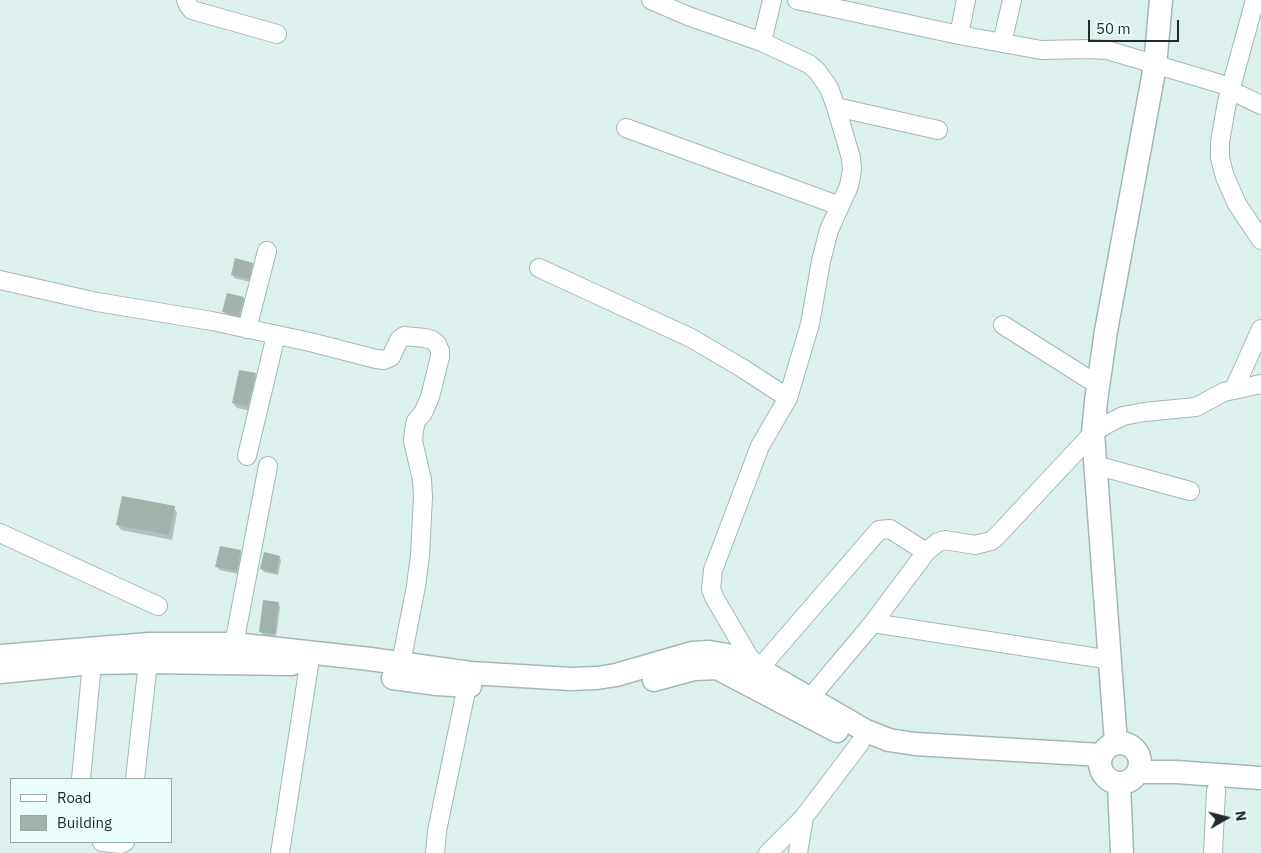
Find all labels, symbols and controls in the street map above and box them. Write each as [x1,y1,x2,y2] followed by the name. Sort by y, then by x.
[1091,10,1182,42] scale bar
[1096,19,1131,38] text: 50 m
[10,778,172,843] legend
[57,788,92,807] text: Road
[1201,793,1251,843] north arrow
[1231,810,1250,822] text: N
[57,813,112,832] text: Building

